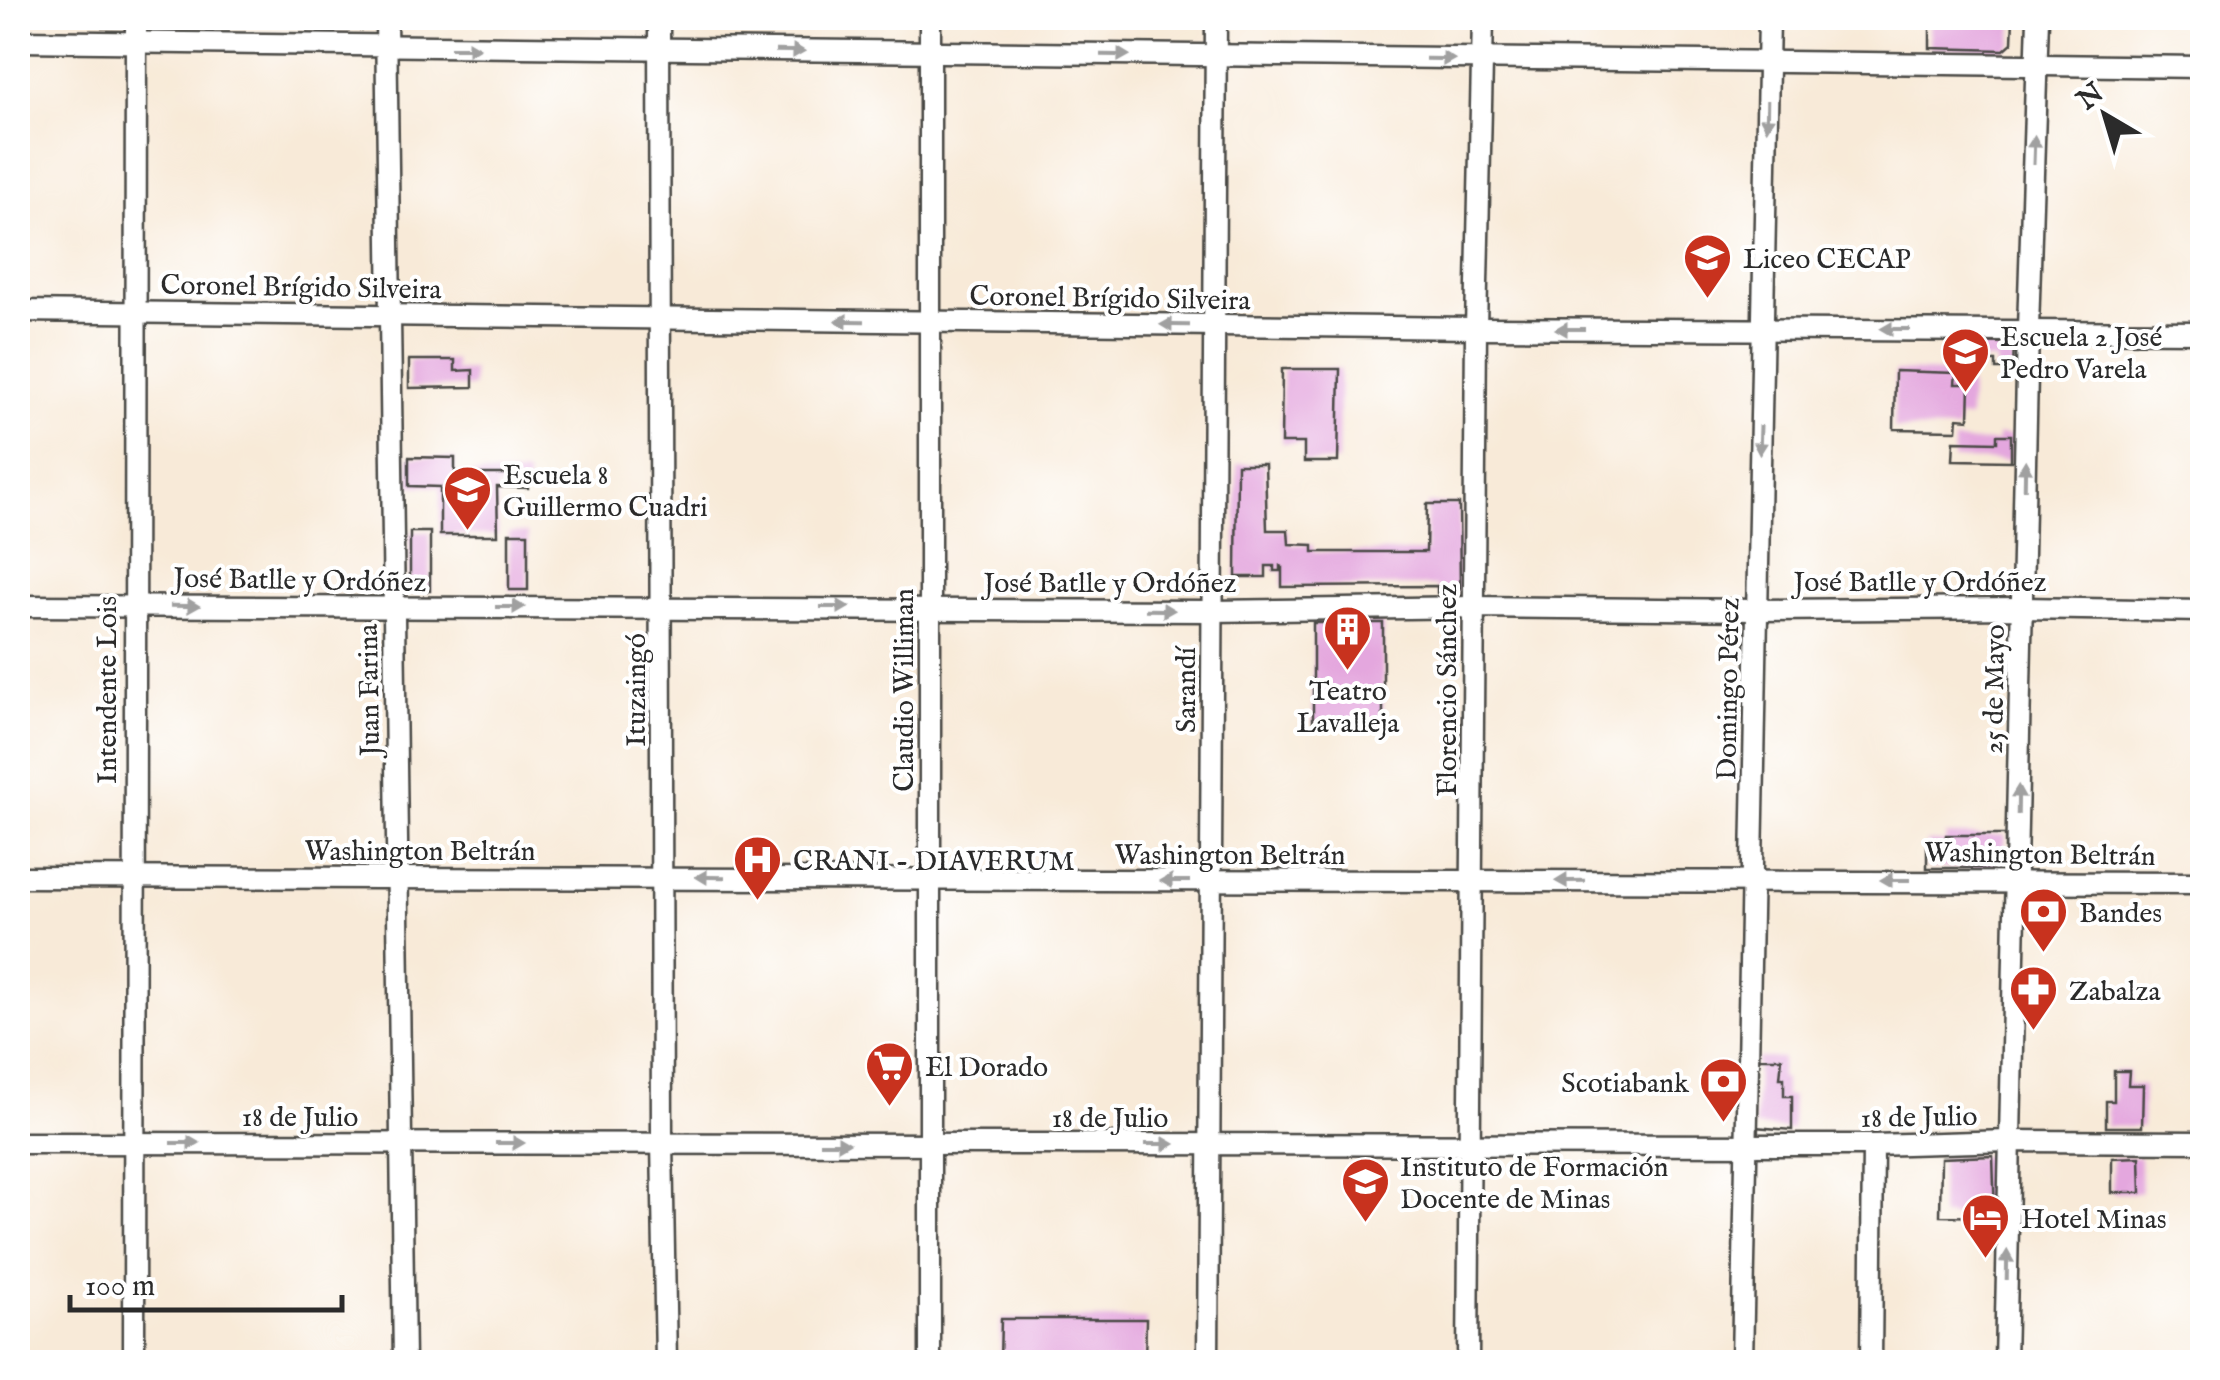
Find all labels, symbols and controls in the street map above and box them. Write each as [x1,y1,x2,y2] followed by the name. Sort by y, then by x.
[449,40,481,56] one-way arrow
[774,43,806,59] one-way arrow
[1099,47,1131,63] one-way arrow
[1424,51,1456,67] one-way arrow
[2055,65,2155,165] north arrow
[2070,76,2111,119] text: N
[1759,99,1775,131] one-way arrow
[2027,134,2043,166] one-way arrow
[1682,232,1734,300] school or university icon: Liceo CECAP
[1743,243,1911,278] place label: Liceo CECAP
[160,269,443,308] street label: Coronel Brígido Silveira
[969,280,1252,319] street label: Coronel Brígido Silveira
[834,313,866,329] one-way arrow
[1159,317,1191,333] one-way arrow
[1554,321,1586,337] one-way arrow
[1879,321,1911,337] one-way arrow
[2000,321,2162,388] place label: Escuela 2 José Pedro Varela
[1939,326,1991,394] school or university icon: Escuela 2 José Pedro Varela
[1751,424,1767,456] one-way arrow
[503,459,708,526] place label: Escuela 8 Guillermo Cuadri
[2017,459,2033,491] one-way arrow
[442,464,494,532] school or university icon: Escuela 8 Guillermo Cuadri
[170,562,427,601] street label: José Batlle y Ordóñez
[1790,566,2047,601] street label: José Batlle y Ordóñez
[980,567,1237,602] street label: José Batlle y Ordóñez
[1431,584,1466,796] street label: Florencio Sánchez
[888,588,923,792] street label: Claudio Williman
[91,596,126,784] street label: Intendente Lois
[1710,597,1749,781] street label: Domingo Pérez
[169,598,201,614] one-way arrow
[494,599,526,615] one-way arrow
[819,599,851,615] one-way arrow
[1144,602,1176,618] one-way arrow
[1322,604,1374,672] building icon: Teatro Lavalleja
[352,622,389,760] street label: Juan Farina
[1977,624,2014,754] street label: 25 de Mayo
[620,633,655,747] street label: Ituzaingó
[1170,645,1205,733] street label: Sarandí
[1297,675,1400,742] place label: Teatro Lavalleja
[2010,784,2026,816] one-way arrow
[732,834,784,902] hospital icon: CRANI - DIAVERUM
[305,835,536,870] street label: Washington Beltrán
[1924,836,2156,875] street label: Washington Beltrán
[1115,839,1346,874] street label: Washington Beltrán
[793,845,1074,880] place label: CRANI - DIAVERUM
[694,869,726,885] one-way arrow
[1879,872,1911,888] one-way arrow
[1159,873,1191,889] one-way arrow
[1554,873,1586,889] one-way arrow
[2018,886,2070,954] bank icon: Bandes
[2079,897,2162,932] place label: Bandes
[2008,964,2060,1032] pharmacy icon: Zabalza
[2069,975,2161,1010] place label: Zabalza
[864,1040,916,1108] supermarket icon: El Dorado
[925,1051,1048,1086] place label: El Dorado
[1698,1056,1750,1124] bank icon: Scotiabank
[1561,1067,1690,1102] place label: Scotiabank
[1860,1100,1978,1137] street label: 18 de Julio
[242,1101,358,1136] street label: 18 de Julio
[1052,1102,1168,1137] street label: 18 de Julio
[169,1135,201,1151] one-way arrow
[494,1135,526,1151] one-way arrow
[819,1135,851,1151] one-way arrow
[1144,1136,1176,1152] one-way arrow
[1400,1151,1668,1218] place label: Instituto de Formación Docente de Minas
[1339,1156,1391,1224] school or university icon: Instituto de Formación Docente de Minas
[1960,1192,2012,1260] hotel icon: Hotel Minas
[2021,1203,2167,1238] place label: Hotel Minas
[1999,1249,2015,1281] one-way arrow
[70,1250,342,1312] scale bar
[85,1268,155,1306] text: 100 m

